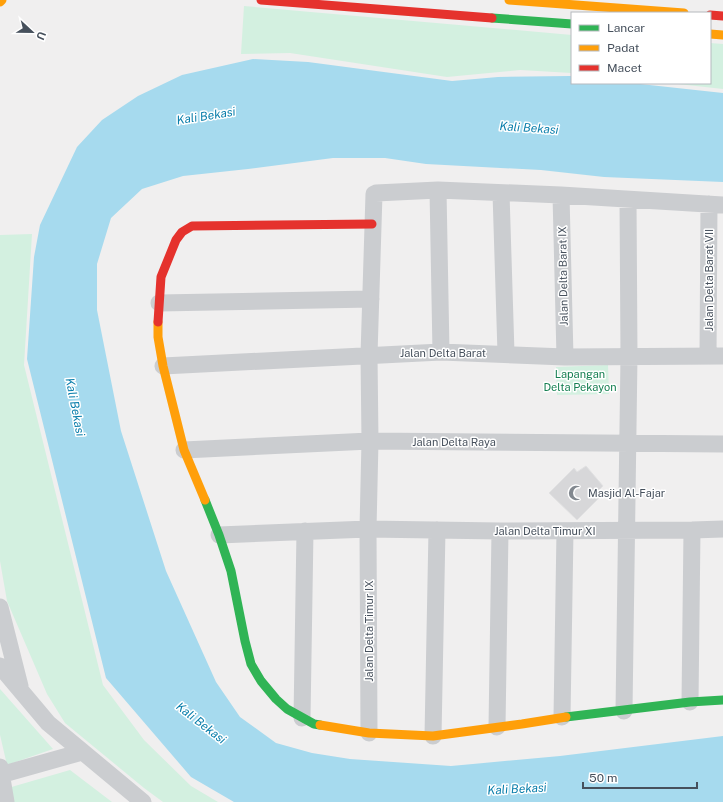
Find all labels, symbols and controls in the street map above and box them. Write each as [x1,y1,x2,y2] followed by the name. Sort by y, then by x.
[12,12,52,52] north arrow
[571,12,711,84] legend
[607,21,645,35] text: Lancar
[34,30,48,42] text: U
[607,41,640,55] text: Padat
[607,61,642,75] text: Macet
[176,104,236,128] water label: Kali Bekasi
[499,119,559,137] water label: Kali Bekasi
[556,226,570,326] street label: Jalan Delta Barat IX
[703,229,715,331] street label: Jalan Delta Barat VII
[400,347,486,359] street label: Jalan Delta Barat
[543,368,617,393] park label: Lapangan Delta Pekayon
[62,377,88,437] water label: Kali Bekasi
[412,436,496,448] street label: Jalan Delta Raya
[567,484,585,502] mosque icon: Masjid Al-Fajar
[588,487,665,499] place label: Masjid Al-Fajar
[494,525,596,537] street label: Jalan Delta Timur XI
[363,580,375,682] street label: Jalan Delta Timur IX
[173,699,229,747] water label: Kali Bekasi
[583,764,697,790] scale bar
[589,771,617,785] text: 50 m
[487,780,547,798] water label: Kali Bekasi

